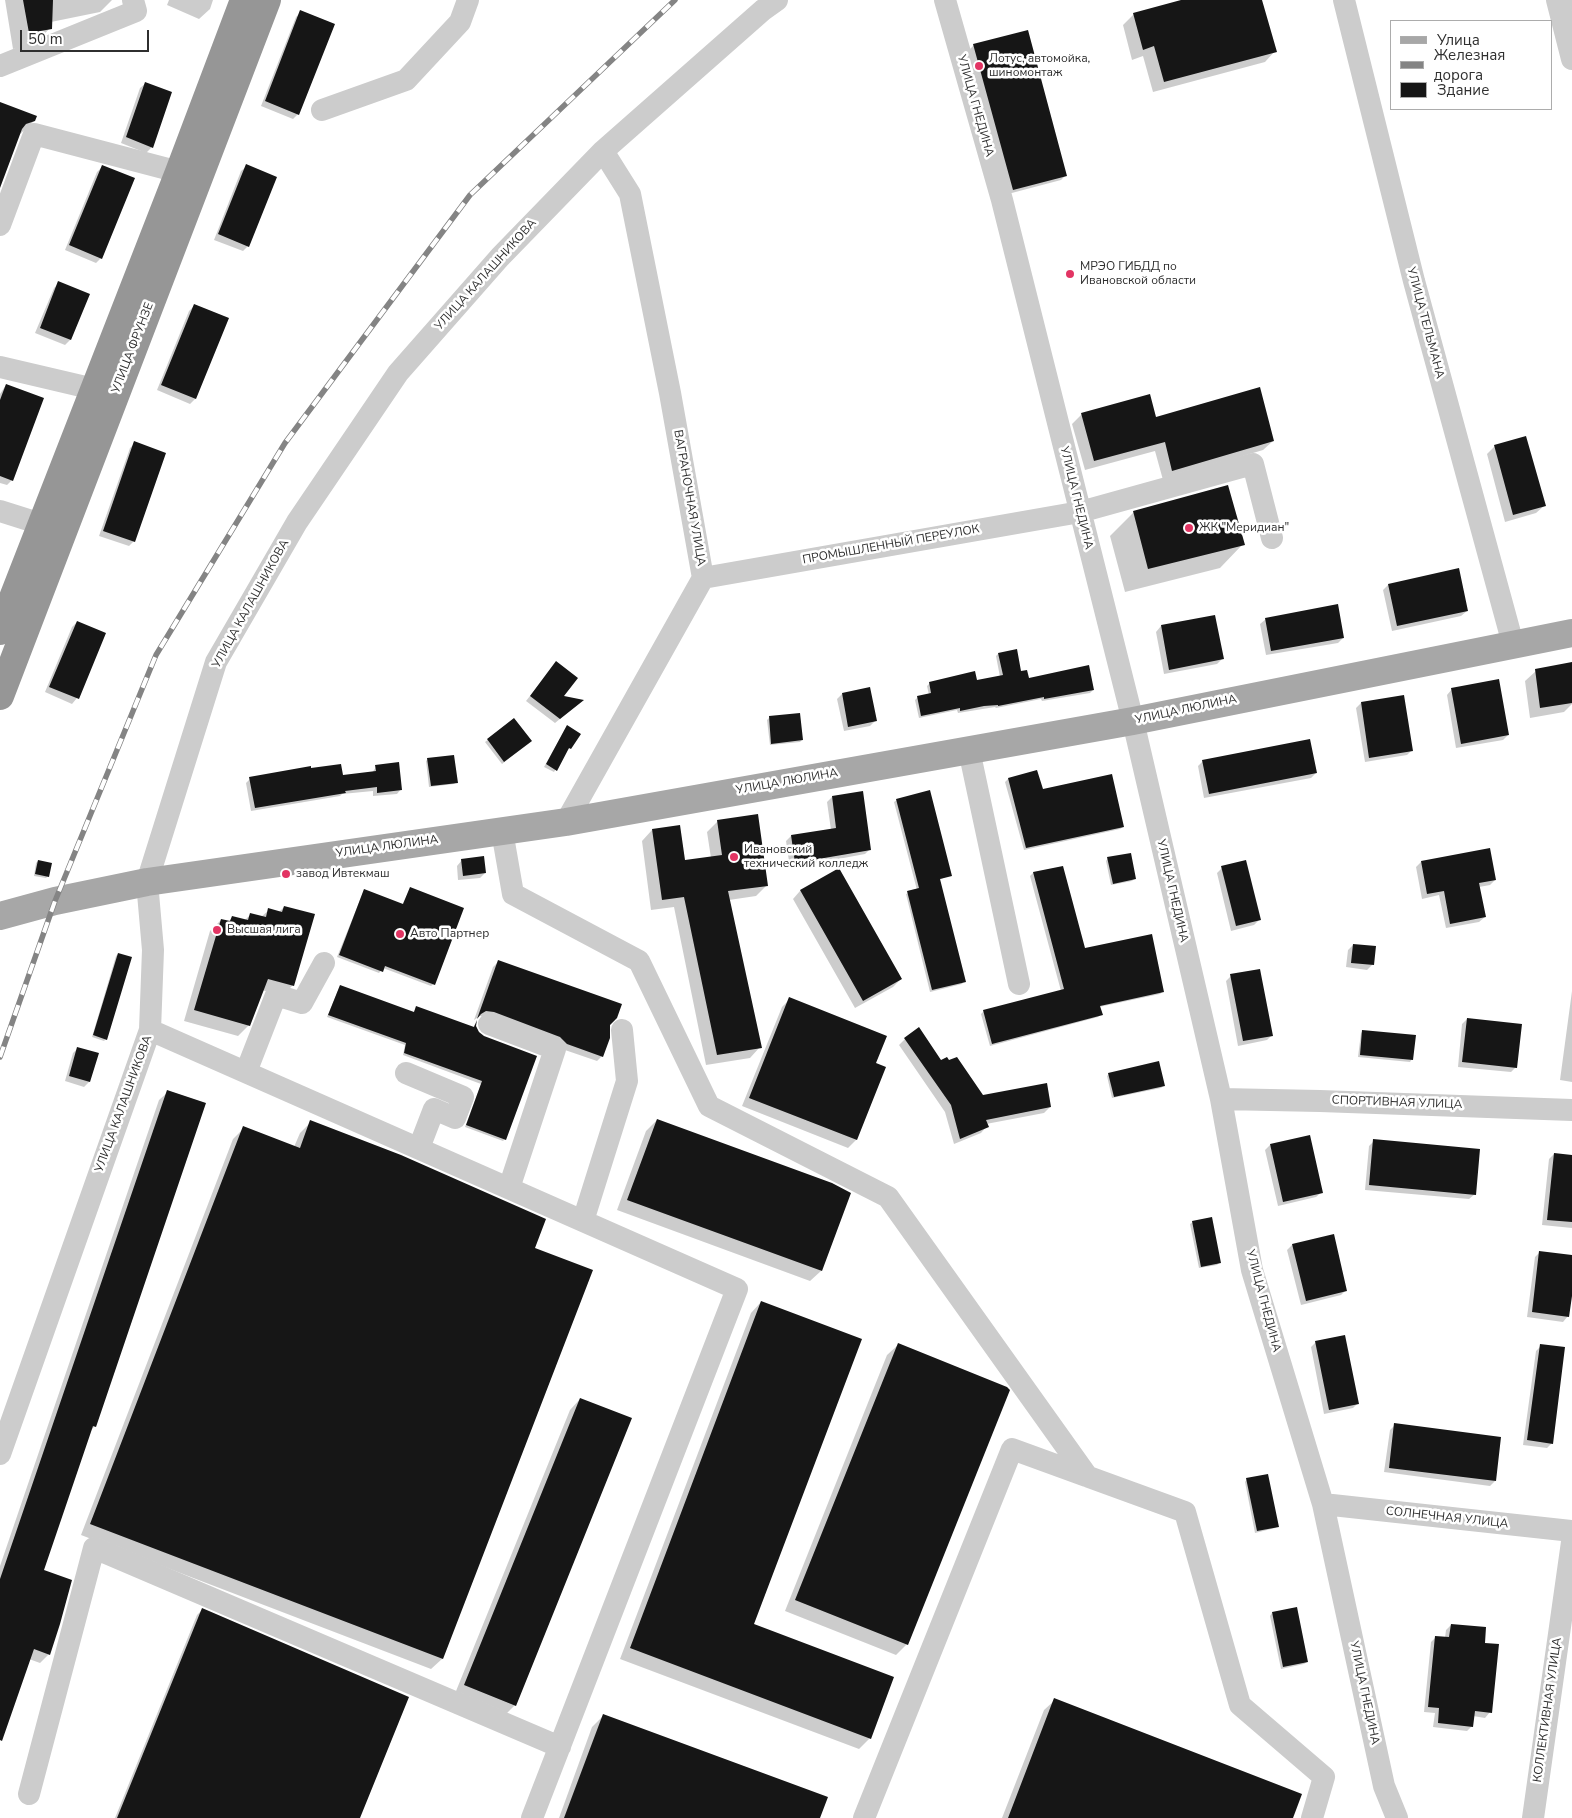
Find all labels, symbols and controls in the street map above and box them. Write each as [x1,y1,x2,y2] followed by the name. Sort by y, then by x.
[22,20,151,52] scale bar
[1390,20,1552,110] legend
[28,29,63,49] text: 50 m
[1437,30,1480,50] text: Улица
[1434,45,1505,85] text: Железная дорога
[989,52,1090,80] place label: Лотус, автомойка, шиномонтаж
[954,53,996,159] street label: УЛИЦА ГНЕДИНА
[973,60,985,72] marker: Лотус, автомойка, шиномонтаж
[1437,80,1489,100] text: Здание
[432,216,540,334] street label: УЛИЦА КАЛАШНИКОВА
[1080,260,1196,288] place label: МРЭО ГИБДД по Ивановской области
[1403,266,1447,380] street label: УЛИЦА ТЕЛЬМАНА
[1064,268,1076,280] marker: МРЭО ГИБДД по Ивановской области
[109,301,157,395] street label: УЛИЦА ФРУНЗЕ
[670,429,708,567] street label: ВАГРАНОЧНАЯ УЛИЦА
[1056,445,1096,551] street label: УЛИЦА ГНЕДИНА
[1199,521,1289,535] place label: ЖК "Меридиан"
[801,522,981,568] street label: ПРОМЫШЛЕННЫЙ ПЕРЕУЛОК
[1183,522,1195,534] marker: ЖК "Меридиан"
[210,537,292,671] street label: УЛИЦА КАЛАШНИКОВА
[1134,692,1238,728] street label: УЛИЦА ЛЮЛИНА
[735,766,839,798] street label: УЛИЦА ЛЮЛИНА
[335,833,439,861] street label: УЛИЦА ЛЮЛИНА
[1153,838,1191,944] street label: УЛИЦА ГНЕДИНА
[744,843,868,871] place label: Ивановский технический колледж
[728,851,740,863] marker: Ивановский технический колледж
[296,867,390,881] place label: завод Ивтекмаш
[280,868,292,880] marker: завод Ивтекмаш
[227,923,301,937] place label: Высшая лига
[211,924,223,936] marker: Высшая лига
[410,927,489,941] place label: Авто Партнер
[394,928,406,940] marker: Авто Партнер
[92,1033,156,1175] street label: УЛИЦА КАЛАШНИКОВА
[1331,1094,1463,1112] street label: СПОРТИВНАЯ УЛИЦА
[1242,1248,1284,1354] street label: УЛИЦА ГНЕДИНА
[1385,1504,1509,1532] street label: СОЛНЕЧНАЯ УЛИЦА
[1531,1637,1565,1783] street label: КОЛЛЕКТИВНАЯ УЛИЦА
[1346,1640,1382,1746] street label: УЛИЦА ГНЕДИНА

